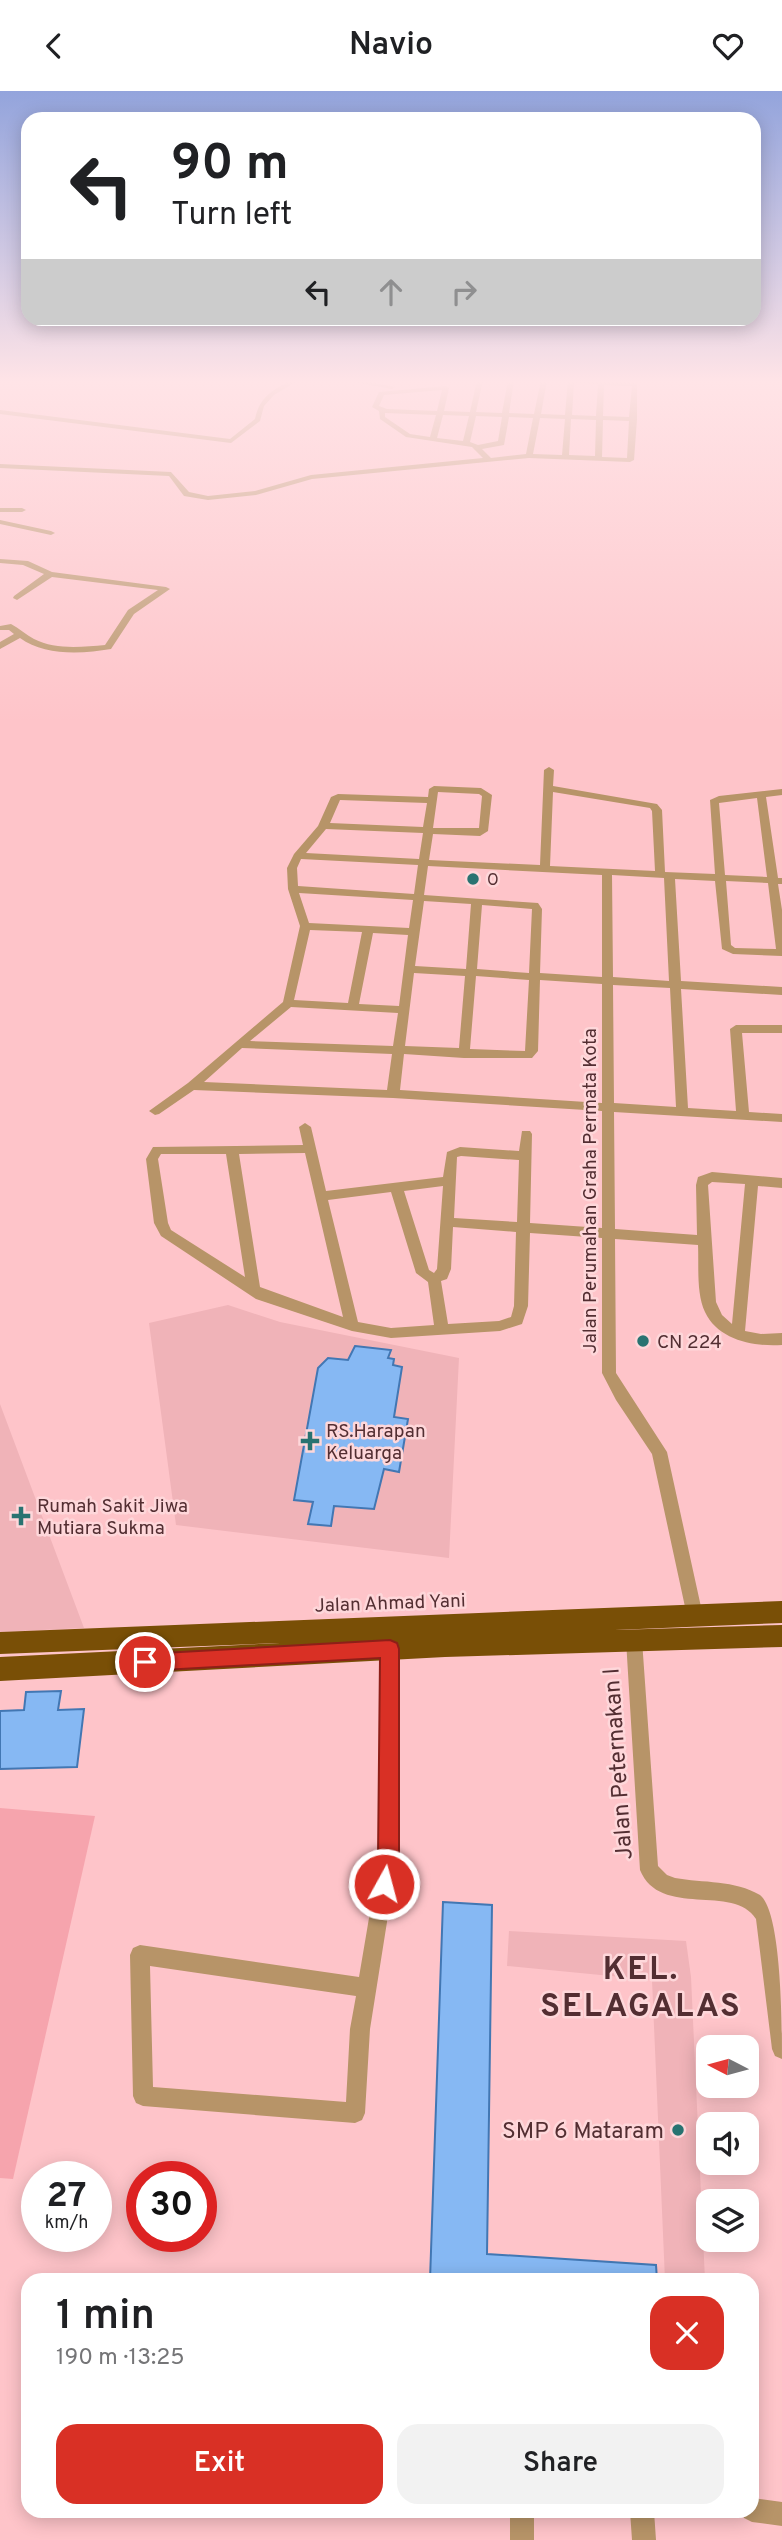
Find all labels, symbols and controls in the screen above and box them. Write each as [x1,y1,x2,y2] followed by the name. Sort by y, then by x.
[349,26,433,66] text: Navio
[35,27,73,65] icon: back
[709,27,747,65] icon: heart
[171,135,289,197] text: 90 m
[56,140,147,231] icon: left
[171,196,292,236] text: Turn left
[299,273,337,311] icon: left
[372,273,410,311] icon: ahead
[445,273,483,311] icon: right
[465,871,481,887] marker: O
[487,871,499,891] place label: O
[579,1028,603,1354] street label: Jalan Perumahan Graha Permata Kota
[657,1331,722,1355] place label: CN 224
[635,1333,651,1349] marker: CN 224
[326,1420,426,1466] place label: RS.Harapan Keluarga
[300,1431,320,1451] marker: RS.Harapan Keluarga
[37,1495,188,1541] place label: Rumah Sakit Jiwa Mutiara Sukma
[11,1506,31,1526] marker: Rumah Sakit Jiwa Mutiara Sukma
[314,1589,466,1619] street label: Jalan Ahmad Yani
[115,1632,175,1692] pin
[126,1643,164,1681] icon: arrive
[598,1667,641,1861] street label: Jalan Peternakan I
[347,1847,421,1921] position arrow
[540,1951,742,2028] district label: KEL. SELAGALAS
[696,2035,760,2098] north arrow
[696,2035,759,2252] map controls
[696,2112,759,2175] button: sound
[502,2118,664,2147] place label: SMP 6 Mataram
[670,2122,686,2138] marker: SMP 6 Mataram
[126,2161,217,2252] speed limit sign: 30
[47,2175,86,2219] text: 27
[696,2189,759,2252] button: layers
[45,2212,88,2235] text: km/h
[56,2291,155,2344] text: 1 min
[650,2296,724,2370] button: close
[56,2344,185,2373] text: 190 m · 13:25
[56,2424,383,2504] button: Exit
[397,2424,724,2504] button: Share

